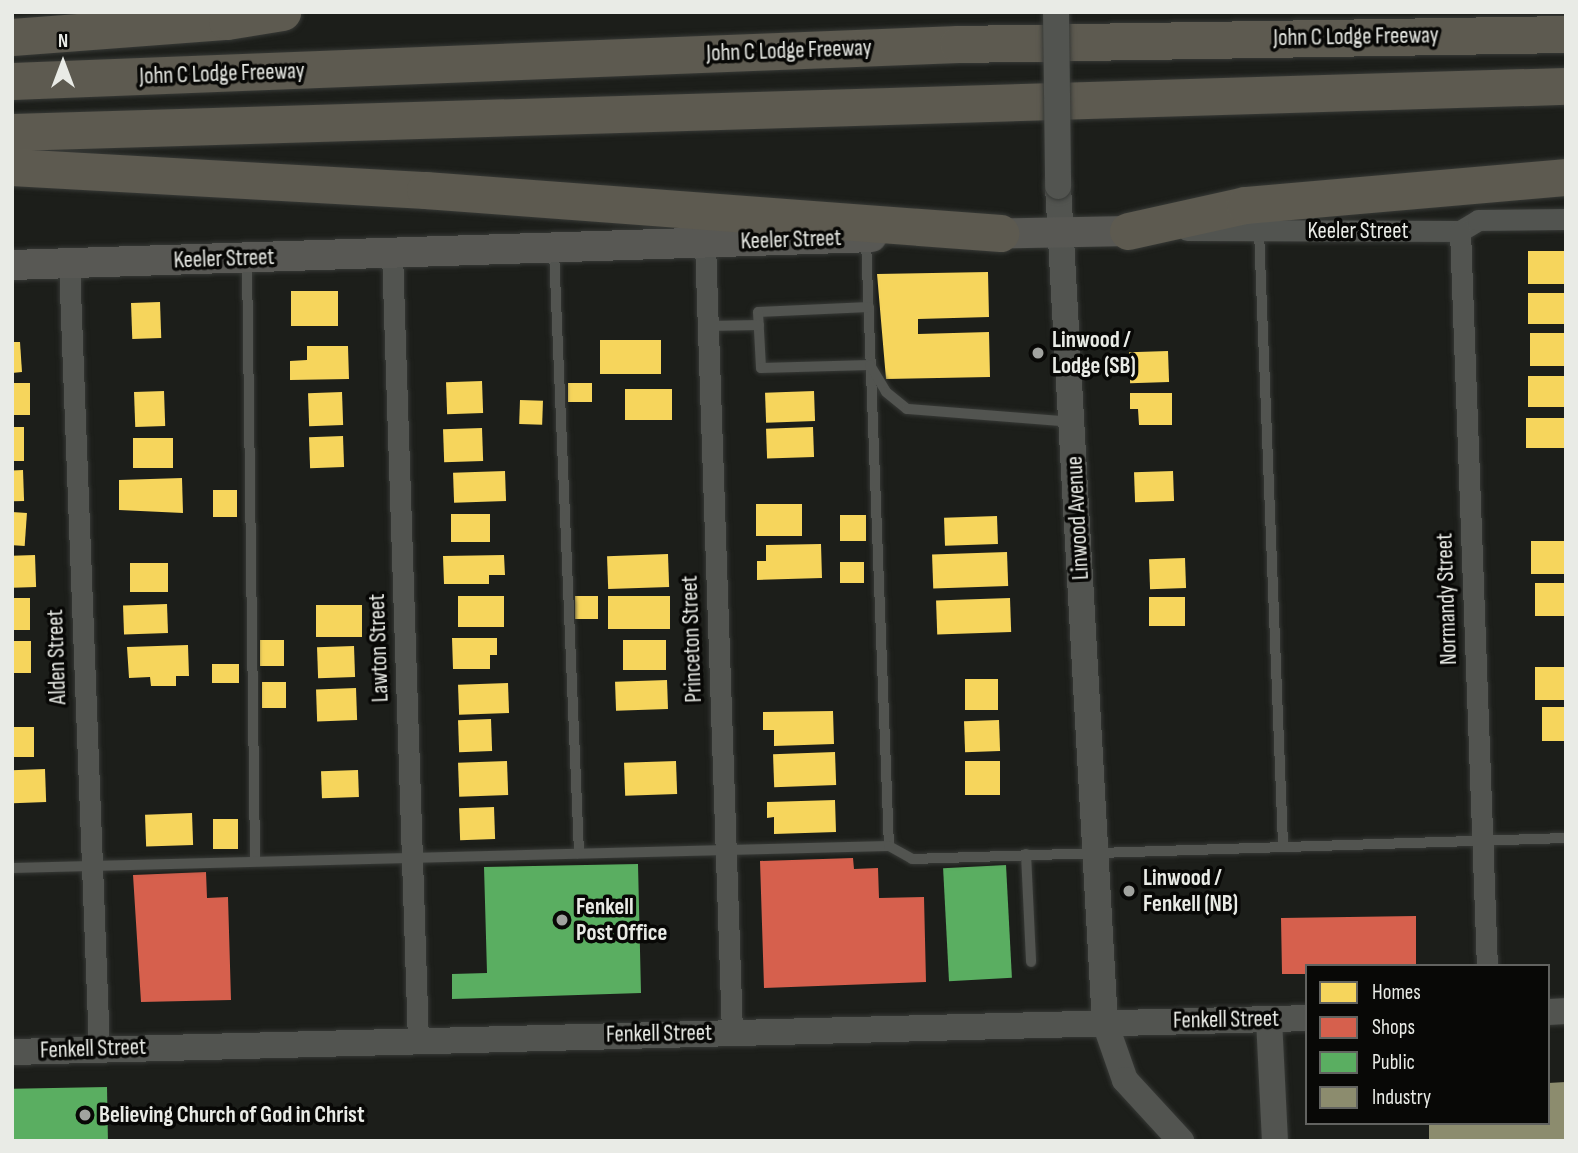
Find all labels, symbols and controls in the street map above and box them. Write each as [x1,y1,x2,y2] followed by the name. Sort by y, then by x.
[1273,22,1439,52] street label: John C Lodge Freeway
[28,28,98,98] north arrow
[58,30,68,53] text: N
[706,34,872,68] street label: John C Lodge Freeway
[139,57,305,91] street label: John C Lodge Freeway
[1308,217,1408,245] street label: Keeler Street
[740,224,842,256] street label: Keeler Street
[173,243,275,275] street label: Keeler Street
[1052,326,1136,380] place label: Linwood / Lodge (SB)
[1030,345,1046,361] marker: Linwood / Lodge (SB)
[1061,455,1095,581] street label: Linwood Avenue
[1431,533,1463,665] street label: Normandy Street
[676,575,708,703] street label: Princeton Street
[363,593,395,703] street label: Lawton Street
[42,609,72,705] street label: Alden Street
[1143,864,1238,918] place label: Linwood / Fenkell (NB)
[1121,883,1137,899] marker: Linwood / Fenkell (NB)
[576,893,667,947] place label: Fenkell Post Office
[554,912,570,928] marker: Fenkell Post Office
[1305,964,1550,1125] legend
[1372,980,1421,1005] text: Homes
[1173,1005,1279,1035] street label: Fenkell Street
[1372,1015,1415,1040] text: Shops
[606,1019,712,1049] street label: Fenkell Street
[40,1033,146,1065] street label: Fenkell Street
[1372,1050,1415,1075] text: Public
[1372,1085,1431,1110] text: Industry
[99,1101,364,1129] place label: Believing Church of God in Christ
[77,1107,93,1123] marker: Believing Church of God in Christ

